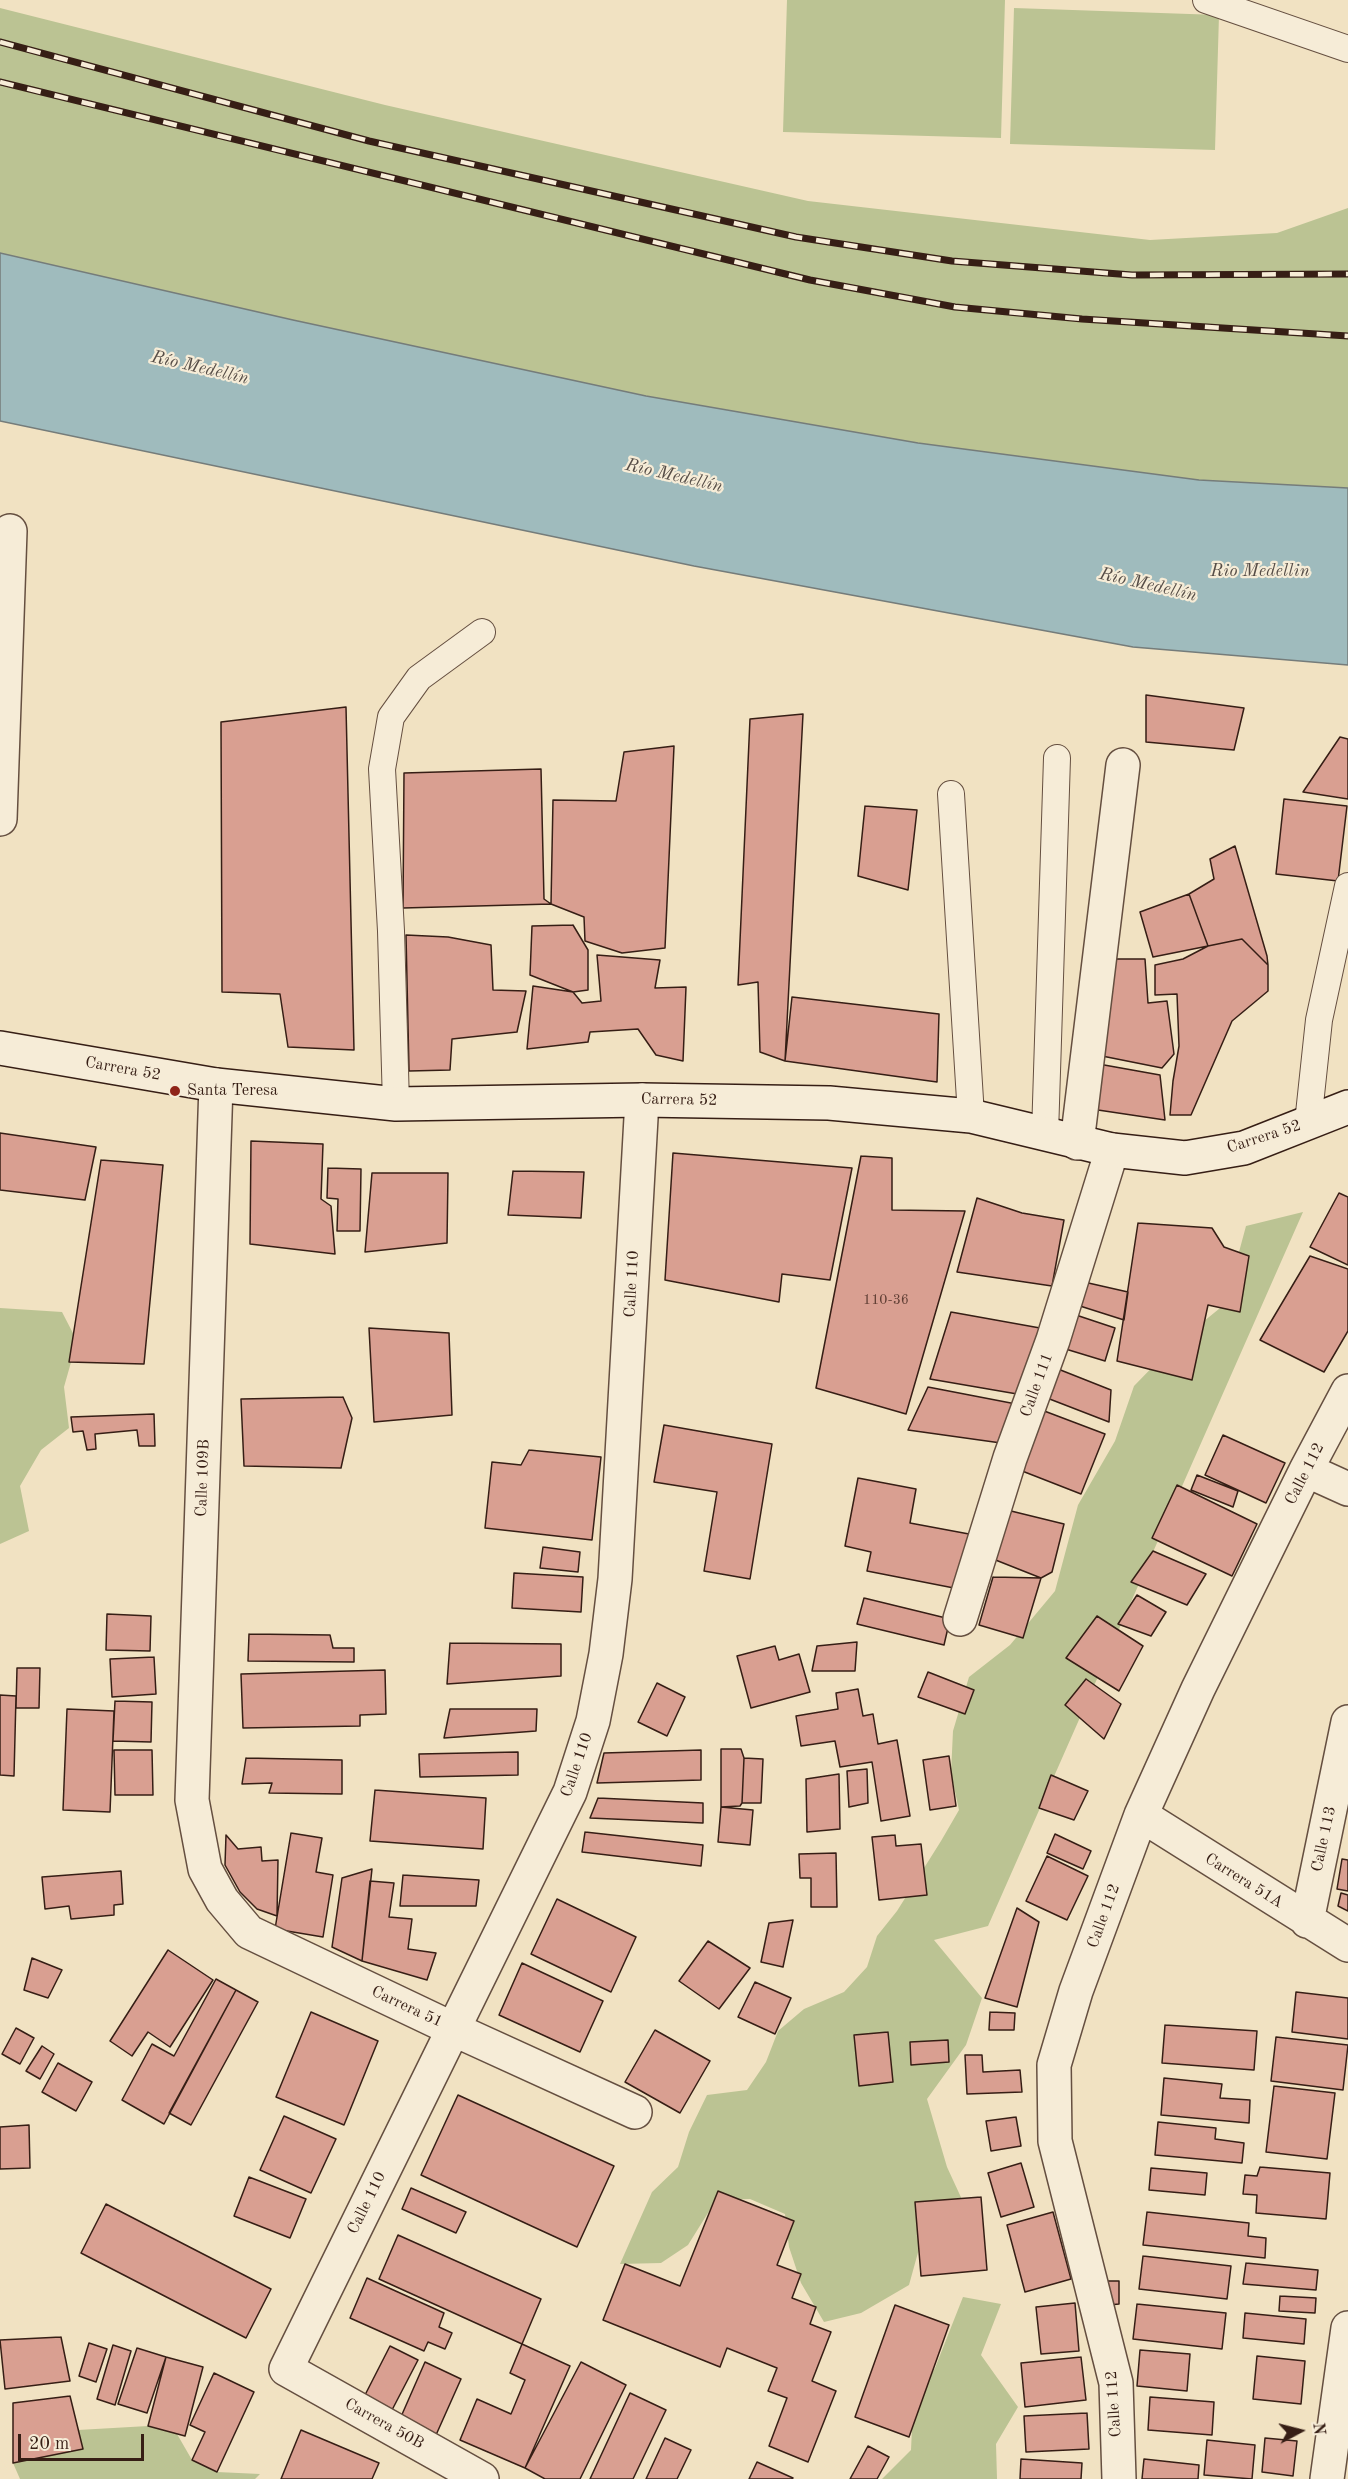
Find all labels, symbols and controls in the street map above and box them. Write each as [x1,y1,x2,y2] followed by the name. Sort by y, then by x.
[149,346,251,390] water label: Río Medellín
[623,454,725,498] water label: Río Medellín
[1210,560,1310,582] water label: Rio Medellin
[1097,563,1199,607] water label: Río Medellín
[84,1053,162,1085] street label: Carrera 52
[187,1081,278,1101] place label: Santa Teresa
[168,1084,182,1098] marker: Santa Teresa
[641,1090,717,1110] street label: Carrera 52
[1225,1116,1303,1158] street label: Carrera 52
[621,1250,643,1318] street label: Calle 110
[863,1292,909,1308] house number: 110-36
[1017,1350,1057,1420] street label: Calle 111
[192,1439,214,1517] street label: Calle 109B
[1281,1440,1329,1508] street label: Calle 112
[557,1730,597,1800] street label: Calle 110
[1308,1804,1340,1874] street label: Calle 113
[1201,1849,1287,1913] street label: Carrera 51A
[1084,1881,1124,1951] street label: Calle 112
[368,1982,446,2032] street label: Carrera 51
[344,2169,390,2237] street label: Calle 110
[1102,2370,1126,2438] street label: Calle 112
[341,2394,427,2454] street label: Carrera 50B
[1270,2401,1330,2461] north arrow
[21,2422,147,2460] scale bar
[1309,2422,1327,2436] text: N
[29,2435,69,2453] text: 20 m

